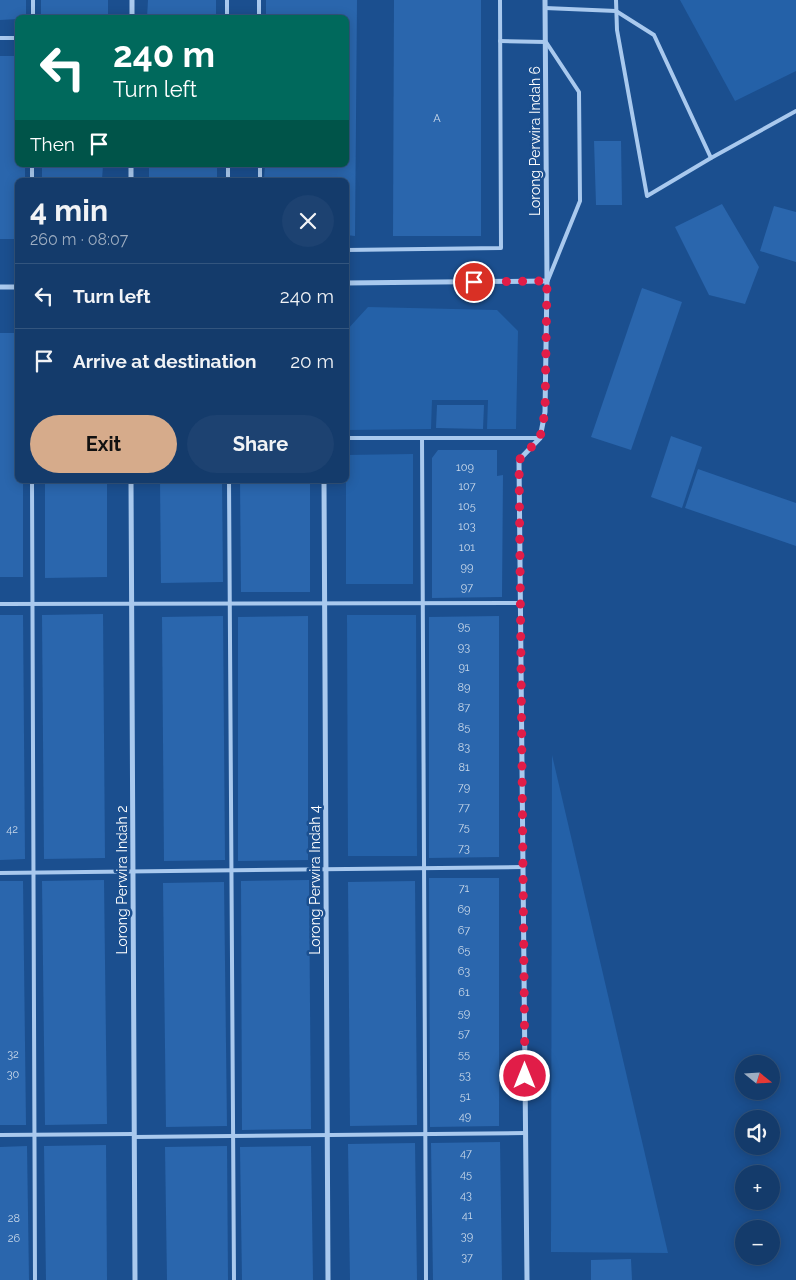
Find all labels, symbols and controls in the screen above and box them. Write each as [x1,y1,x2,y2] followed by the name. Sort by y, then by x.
[113,34,215,75] text: 240 m
[30,35,95,100] icon: left
[527,66,543,216] street label: Lorong Perwira Indah 6
[113,76,197,102] text: Turn left
[433,112,441,125] house number: A
[85,130,113,158] icon: arrive
[30,133,75,155] text: Then
[30,193,108,228] text: 4 min
[282,195,334,247] button: close
[30,230,128,249] text: 260 m · 08:07
[453,261,495,303] pin
[460,268,488,296] icon: arrive
[30,282,58,310] icon: left
[73,285,150,307] text: Turn left
[280,285,334,307] text: 240 m
[30,347,58,375] icon: arrive
[73,350,257,372] text: Arrive at destination
[290,350,334,372] text: 20 m
[30,415,177,473] button: Exit
[187,415,334,473] button: Share
[456,461,474,474] house number: 109
[458,480,476,493] house number: 107
[458,500,476,513] house number: 105
[458,520,476,533] house number: 103
[459,541,475,554] house number: 101
[461,561,473,574] house number: 99
[461,581,473,594] house number: 97
[458,620,470,633] house number: 95
[458,641,470,654] house number: 93
[458,661,470,674] house number: 91
[458,681,470,694] house number: 89
[458,701,470,714] house number: 87
[458,721,470,734] house number: 85
[458,741,470,754] house number: 83
[458,761,470,774] house number: 81
[458,781,470,794] house number: 79
[458,801,470,814] house number: 77
[307,805,323,955] street label: Lorong Perwira Indah 4
[114,806,130,954] street label: Lorong Perwira Indah 2
[458,821,470,834] house number: 75
[6,823,18,836] house number: 42
[458,842,470,855] house number: 73
[459,882,470,895] house number: 71
[457,903,471,916] house number: 69
[458,924,470,937] house number: 67
[458,944,470,957] house number: 65
[458,965,470,978] house number: 63
[458,986,470,999] house number: 61
[458,1007,470,1020] house number: 59
[458,1027,470,1040] house number: 57
[7,1048,19,1061] house number: 32
[458,1048,470,1061] house number: 55
[498,1049,550,1101] position arrow
[735,1055,780,1100] north arrow
[735,1055,780,1265] map controls
[7,1068,20,1081] house number: 30
[459,1069,471,1082] house number: 53
[460,1090,471,1103] house number: 51
[459,1110,471,1123] house number: 49
[735,1110,780,1155] button: sound
[460,1147,472,1160] house number: 47
[735,1165,780,1210] button: +
[460,1168,472,1181] house number: 45
[460,1189,472,1202] house number: 43
[462,1209,473,1222] house number: 41
[8,1212,20,1225] house number: 28
[735,1220,780,1265] button: −
[461,1230,473,1243] house number: 39
[8,1232,21,1245] house number: 26
[461,1251,473,1264] house number: 37

